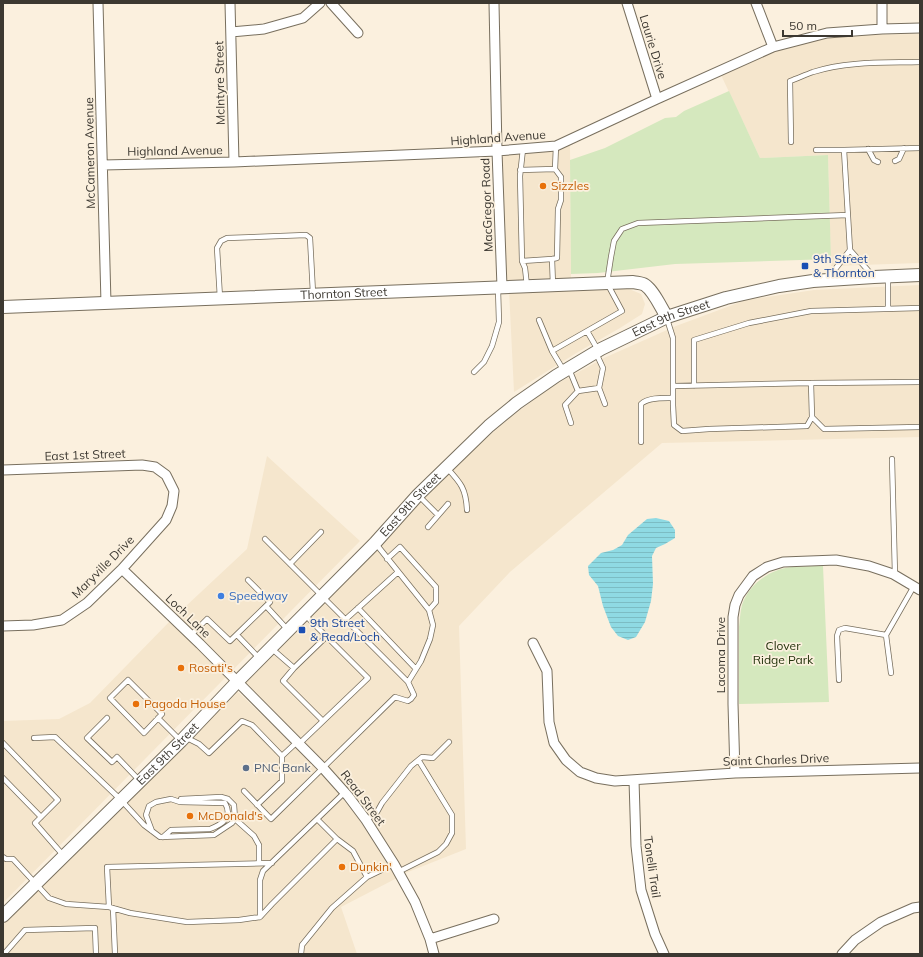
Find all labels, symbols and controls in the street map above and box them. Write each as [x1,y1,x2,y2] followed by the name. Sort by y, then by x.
[783,12,852,38] scale bar
[637,13,670,81] street label: Laurie Drive
[789,18,817,33] text: 50 m
[211,41,228,125] street label: McIntyre Street
[81,97,98,209] street label: McCameron Avenue
[450,127,546,148] street label: Highland Avenue
[127,142,223,159] street label: Highland Avenue
[477,158,496,252] street label: MacGregor Road
[551,178,589,193] place label: Sizzles
[538,181,548,191] marker: Sizzles
[813,251,875,280] place label: 9th Street & Thornton
[800,261,810,271] marker: 9th Street & Thornton
[300,284,387,302] street label: Thornton Street
[629,296,711,340] street label: East 9th Street
[44,446,126,463] street label: East 1st Street
[376,469,444,539] street label: East 9th Street
[68,532,137,601] street label: Maryville Drive
[229,588,288,603] place label: Speedway
[163,591,214,641] street label: Loch Lane
[216,591,226,601] marker: Speedway
[310,615,380,644] place label: 9th Street & Read/Loch
[713,617,728,693] street label: Lacoma Drive
[297,625,307,635] marker: 9th Street & Read/Loch
[753,638,814,667] park label: Clover Ridge Park
[189,660,233,675] place label: Rosati's
[176,663,186,673] marker: Rosati's
[144,696,226,711] place label: Pagoda House
[131,699,141,709] marker: Pagoda House
[133,719,202,788] street label: East 9th Street
[723,750,829,769] street label: Saint Charles Drive
[254,760,312,775] place label: PNC Bank
[241,763,251,773] marker: PNC Bank
[338,767,389,828] street label: Read Street
[198,808,263,823] place label: McDonald's
[185,811,195,821] marker: McDonald's
[641,835,664,899] street label: Tonelli Trail
[350,859,392,874] place label: Dunkin'
[337,862,347,872] marker: Dunkin'

